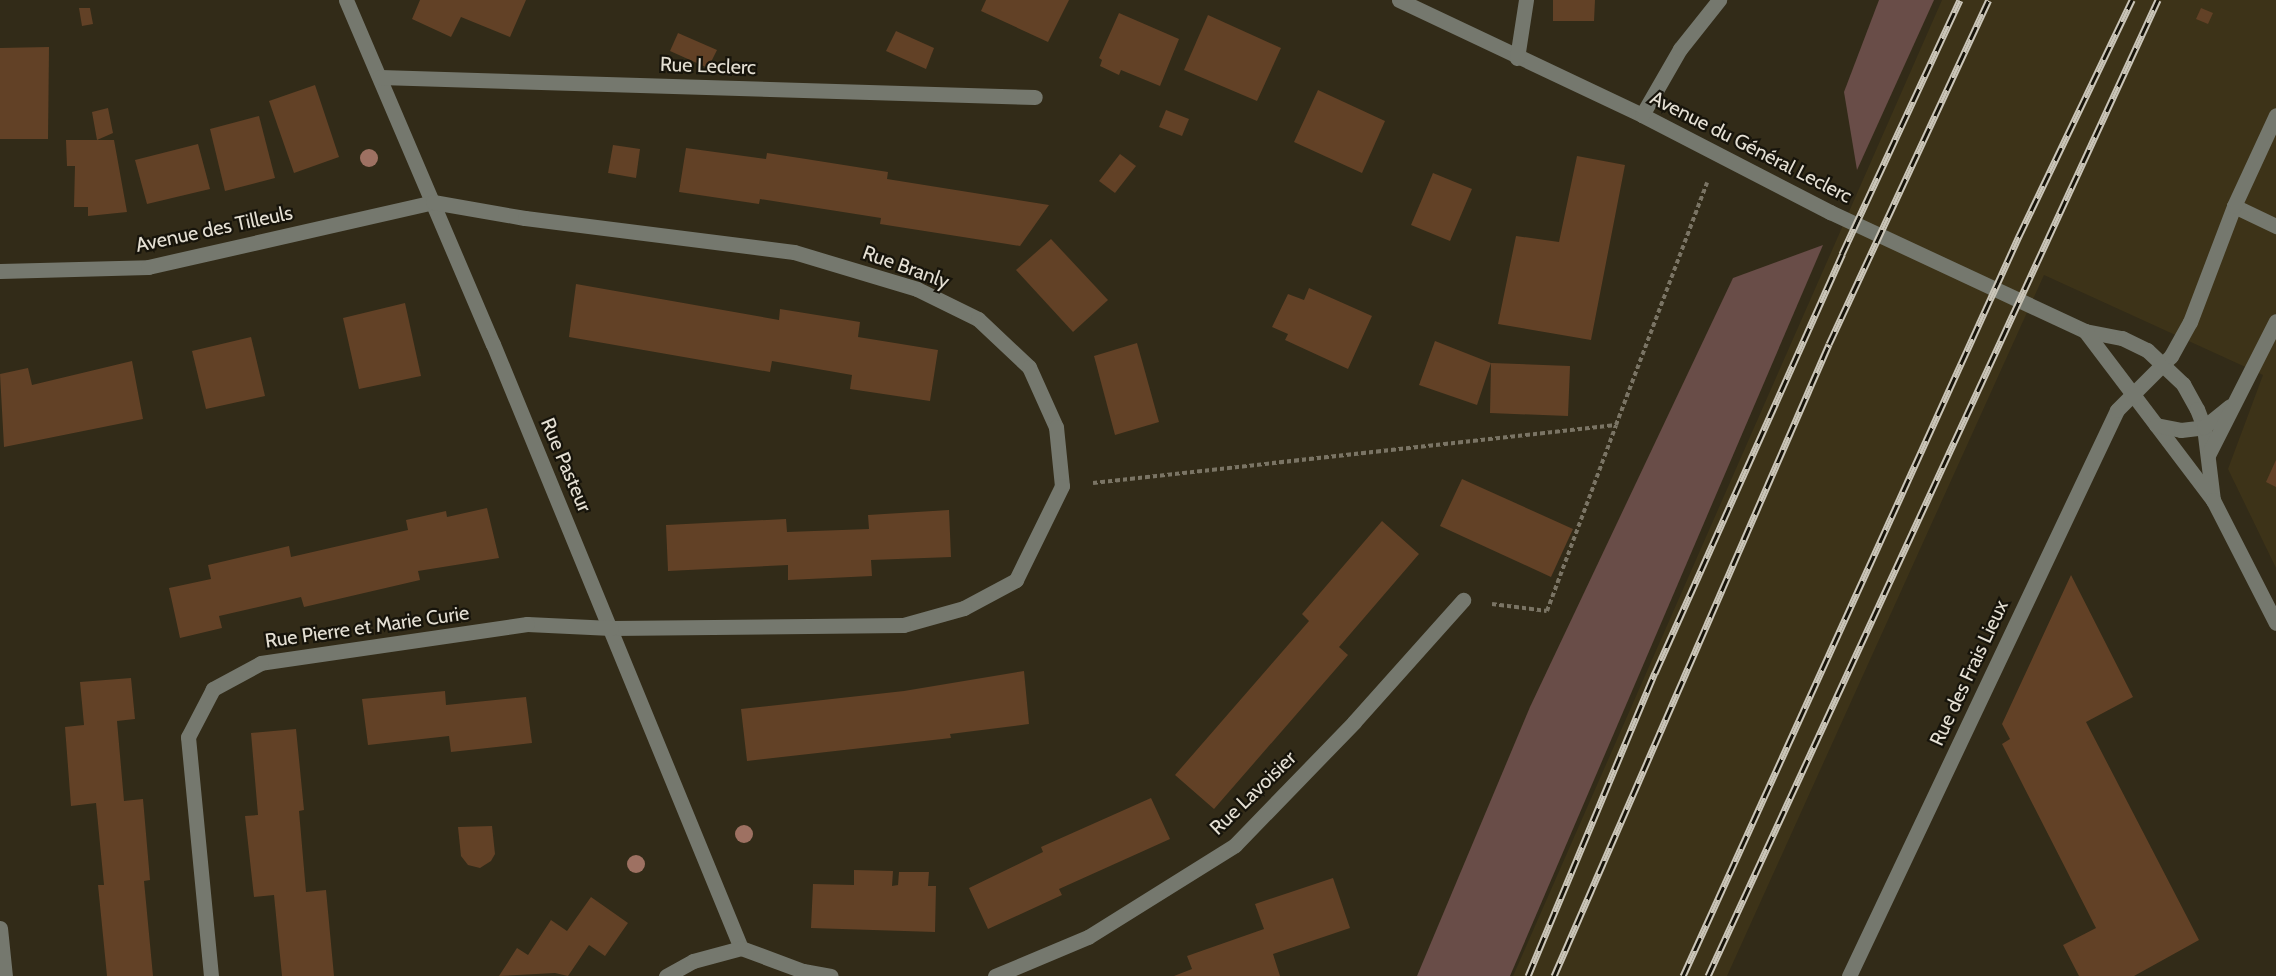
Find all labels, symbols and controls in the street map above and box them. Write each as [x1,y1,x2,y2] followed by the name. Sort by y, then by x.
[660,52,756,80] street label: Rue Leclerc
[1646,86,1856,208] street label: Avenue du Général Leclerc
[133,201,295,257] street label: Avenue des Tilleuls
[859,240,953,294] street label: Rue Branly
[535,414,597,516] street label: Rue Pasteur
[1925,596,2013,750] street label: Rue des Frais Lieux
[263,601,471,653] street label: Rue Pierre et Marie Curie
[1205,746,1301,840] street label: Rue Lavoisier

